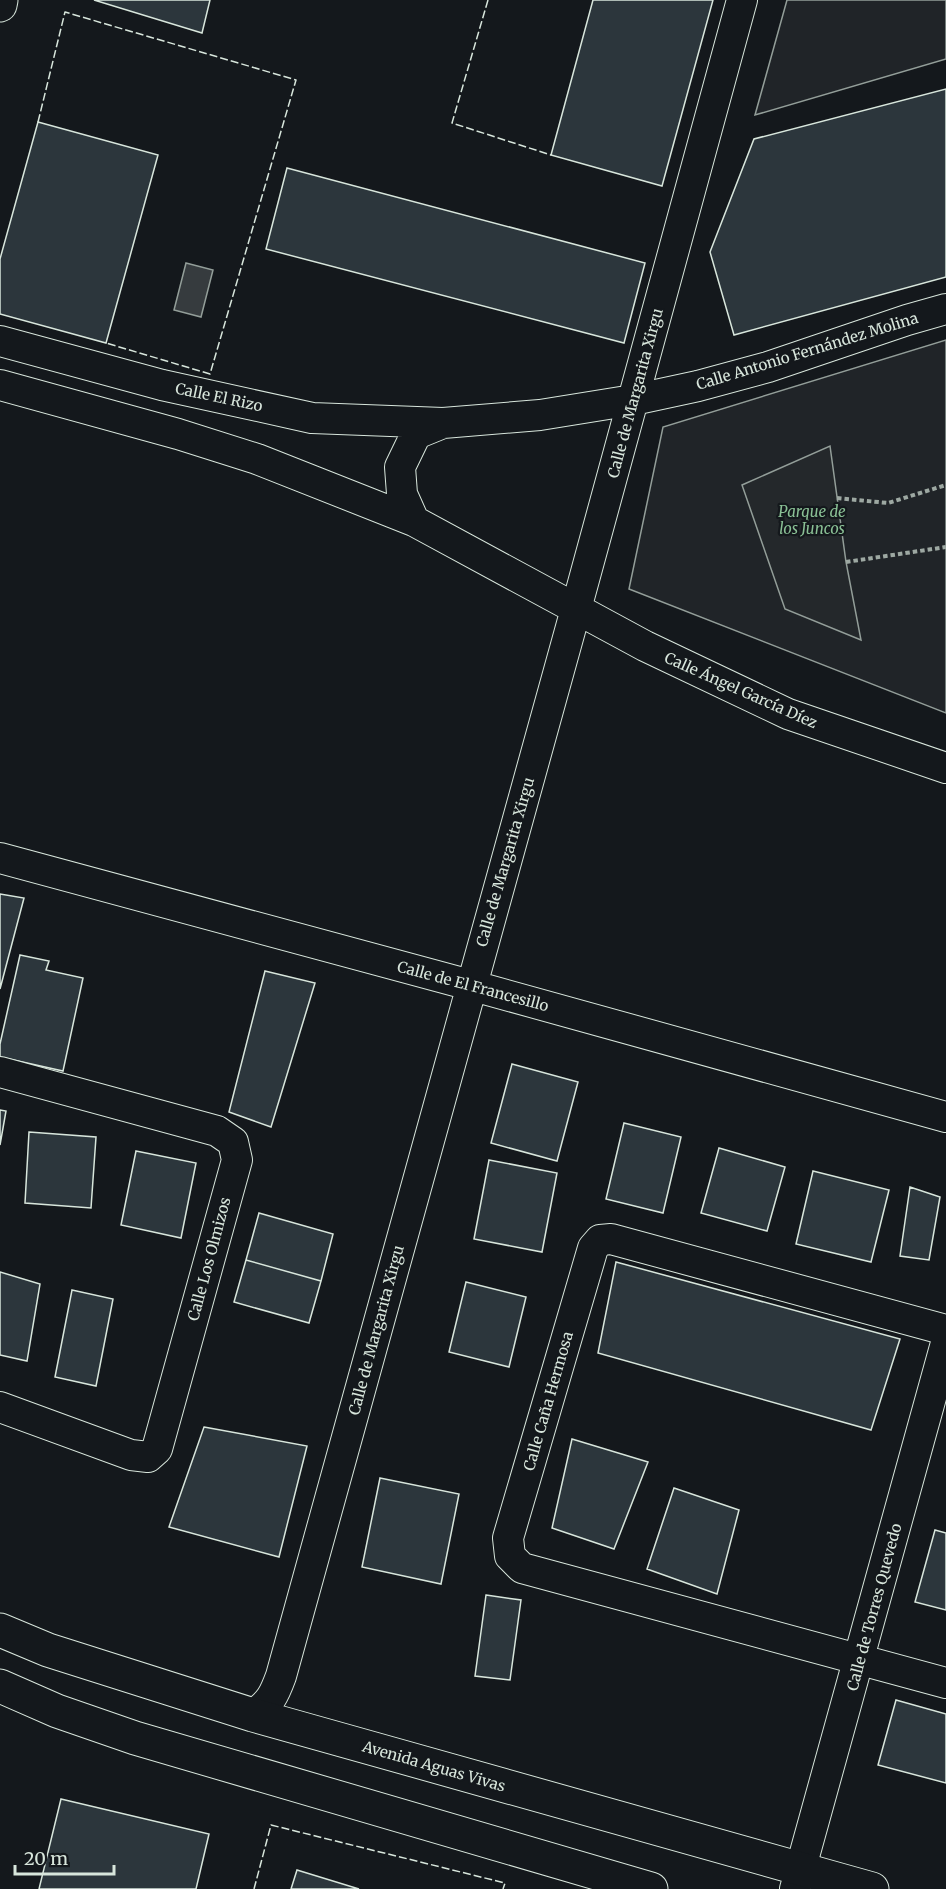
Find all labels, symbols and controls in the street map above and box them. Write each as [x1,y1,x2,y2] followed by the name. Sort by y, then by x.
[603,306,667,480] street label: Calle de Margarita Xirgu
[694,308,920,394] street label: Calle Antonio Fernández Molina
[174,378,265,416] street label: Calle El Rizo
[778,502,846,538] park label: Parque de los Juncos
[662,647,821,732] street label: Calle Ángel García Díez
[472,775,538,949] street label: Calle de Margarita Xirgu
[395,957,551,1015] street label: Calle de El Francesillo
[183,1195,235,1323] street label: Calle Los Olmizos
[344,1243,408,1417] street label: Calle de Margarita Xirgu
[519,1329,577,1473] street label: Calle Caña Hermosa
[842,1521,906,1693] street label: Calle de Torres Quevedo
[359,1736,508,1796] street label: Avenida Aguas Vivas
[15,1838,114,1876] scale bar
[24,1847,68,1870] text: 20 m

